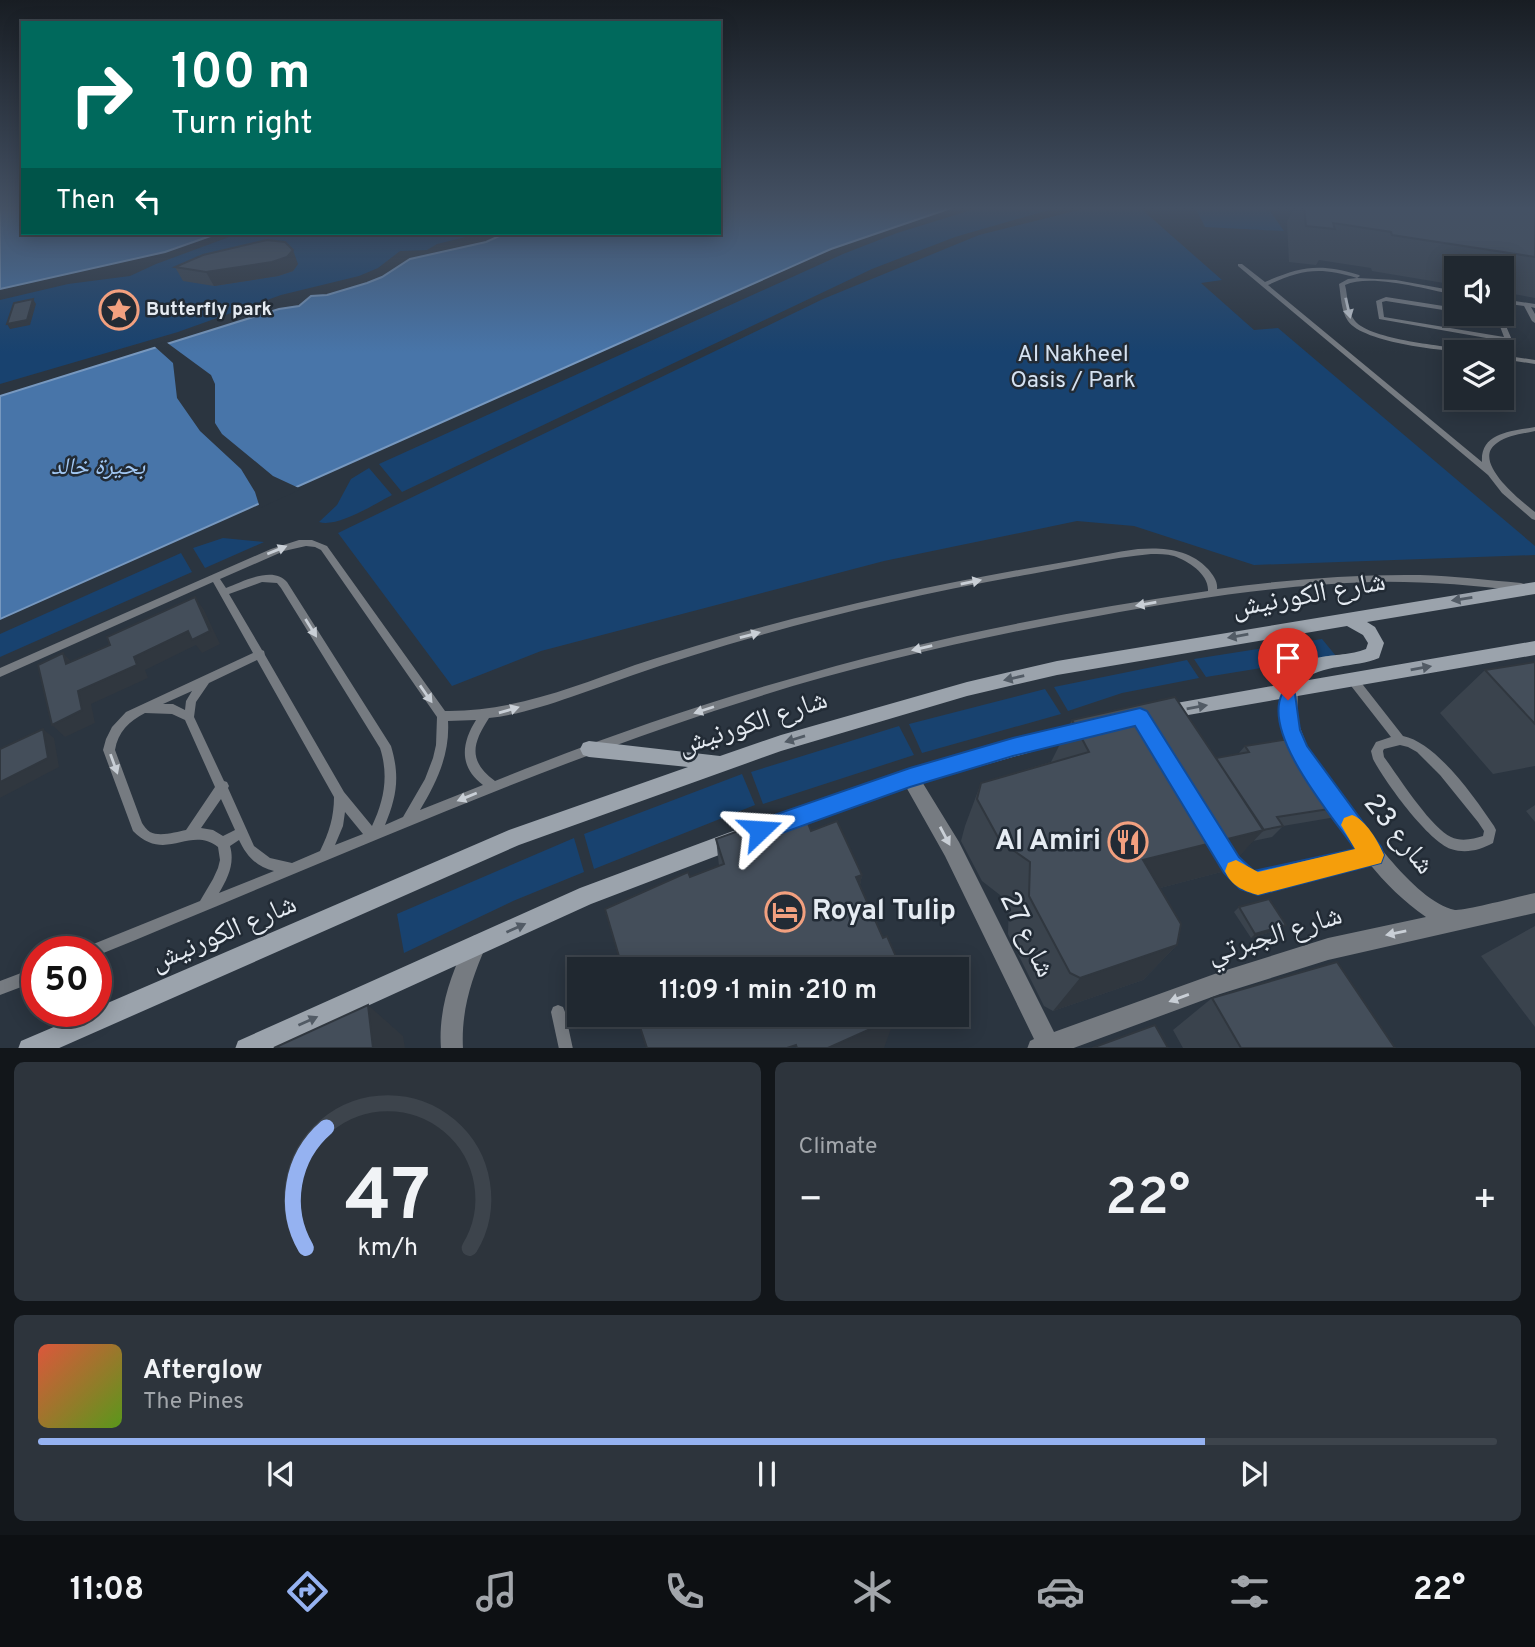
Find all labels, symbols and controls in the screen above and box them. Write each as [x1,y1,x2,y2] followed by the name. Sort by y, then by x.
[171,44,310,106] text: 100 m
[56,49,147,140] icon: right
[171,105,313,145] text: Turn right
[129,182,167,220] icon: left
[56,185,115,218] text: Then
[1444,256,1514,410] map controls
[1444,256,1514,326] button: sound
[98,289,140,331] place icon: Butterfly park
[1342,297,1353,319] one-way arrow
[146,298,273,322] place label: Butterfly park
[1444,340,1514,410] button: layers
[1010,341,1136,396] park label: Al Nakheel Oasis / Park
[51,453,145,483] water label: بحيرة خالد
[267,544,287,556] one-way arrow
[1229,565,1389,627] street label: شارع الكورنيش
[960,576,982,587] one-way arrow
[1451,594,1473,605] one-way arrow
[1135,599,1157,610] one-way arrow
[304,618,317,638] one-way arrow
[1258,628,1318,700] pin
[739,629,761,640] one-way arrow
[1227,631,1249,642] one-way arrow
[1269,639,1307,677] icon: arrive
[911,643,933,654] one-way arrow
[1410,662,1432,673] one-way arrow
[1003,673,1025,684] one-way arrow
[674,683,832,765] street label: شارع الكورنيش
[419,685,433,703] one-way arrow
[1186,701,1208,712] one-way arrow
[498,704,520,715] one-way arrow
[693,705,714,716] one-way arrow
[784,734,805,744] one-way arrow
[109,753,120,774] one-way arrow
[1354,787,1442,883] street label: شارع 23
[456,791,477,802] one-way arrow
[723,793,797,867] position arrow
[1107,821,1149,863] restaurant icon: Al Amiri
[995,824,1101,860] place label: Al Amiri
[939,826,951,846] one-way arrow
[990,886,1062,984] street label: شارع 27
[145,887,303,981] street label: شارع الكورنيش
[764,891,806,933] hotel icon: Royal Tulip
[812,894,956,930] place label: Royal Tulip
[1203,898,1348,976] street label: شارع الجبرتي
[506,922,526,934] one-way arrow
[1385,928,1407,939] one-way arrow
[21,936,112,1027] speed limit sign: 50
[659,975,877,1008] text: 11:09 · 1 min · 210 m
[1168,992,1189,1003] one-way arrow
[298,1015,318,1027] one-way arrow
[799,1133,877,1162] text: Climate
[344,1154,430,1246] text: 47
[1105,1167,1190,1233] text: 22°
[799,1177,823,1226] text: −
[1472,1177,1497,1226] text: +
[357,1232,418,1264] text: km/h
[143,1355,263,1388] text: Afterglow
[143,1388,244,1417] text: The Pines
[262,1455,300,1493] icon: previous
[748,1455,786,1493] icon: pause
[1235,1455,1273,1493] icon: next
[283,1567,332,1616] icon: directions
[472,1567,521,1616] icon: music
[660,1567,709,1616] icon: phone
[848,1567,897,1616] icon: climate
[1036,1567,1085,1616] icon: car
[1225,1567,1274,1616] icon: filters
[70,1571,144,1611] text: 11:08
[1413,1571,1465,1611] text: 22°

